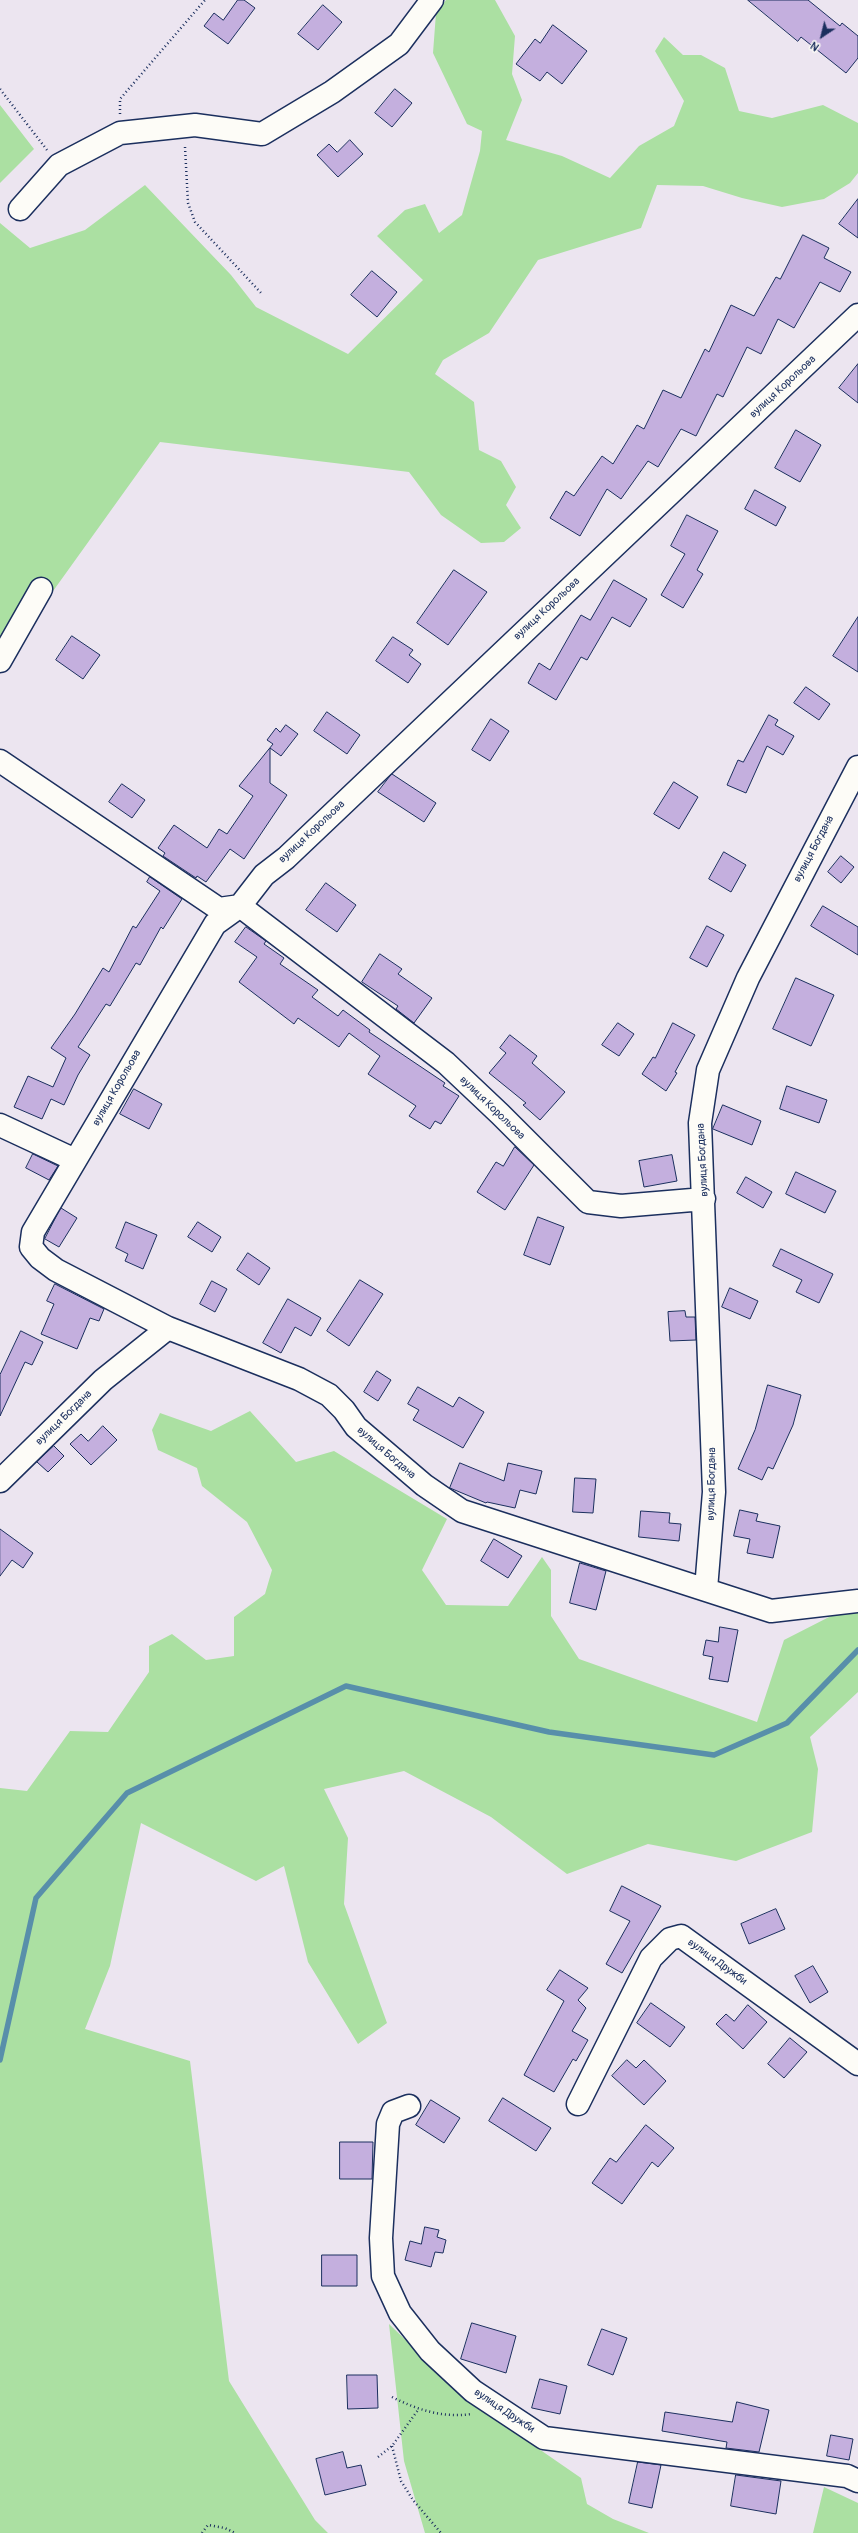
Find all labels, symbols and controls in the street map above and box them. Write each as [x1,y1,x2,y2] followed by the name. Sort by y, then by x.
[802,16,842,56] north arrow
[808,39,822,54] text: N
[747,353,819,421] street label: вулиця Корольова
[511,575,583,643] street label: вулиця Корольова
[276,798,348,866] street label: вулиця Корольова
[791,814,837,884] street label: вулиця Богдана
[90,1048,144,1128] street label: вулиця Корольова
[457,1073,527,1143] street label: вулиця Корольова
[694,1123,712,1197] street label: вулиця Богдана
[33,1388,95,1448] street label: вулиця Богдана
[354,1424,418,1482] street label: вулиця Богдана
[705,1447,719,1521] street label: вулиця Богдана
[685,1936,749,1988] street label: вулиця Дружби
[471,2386,537,2436] street label: вулиця Дружби

